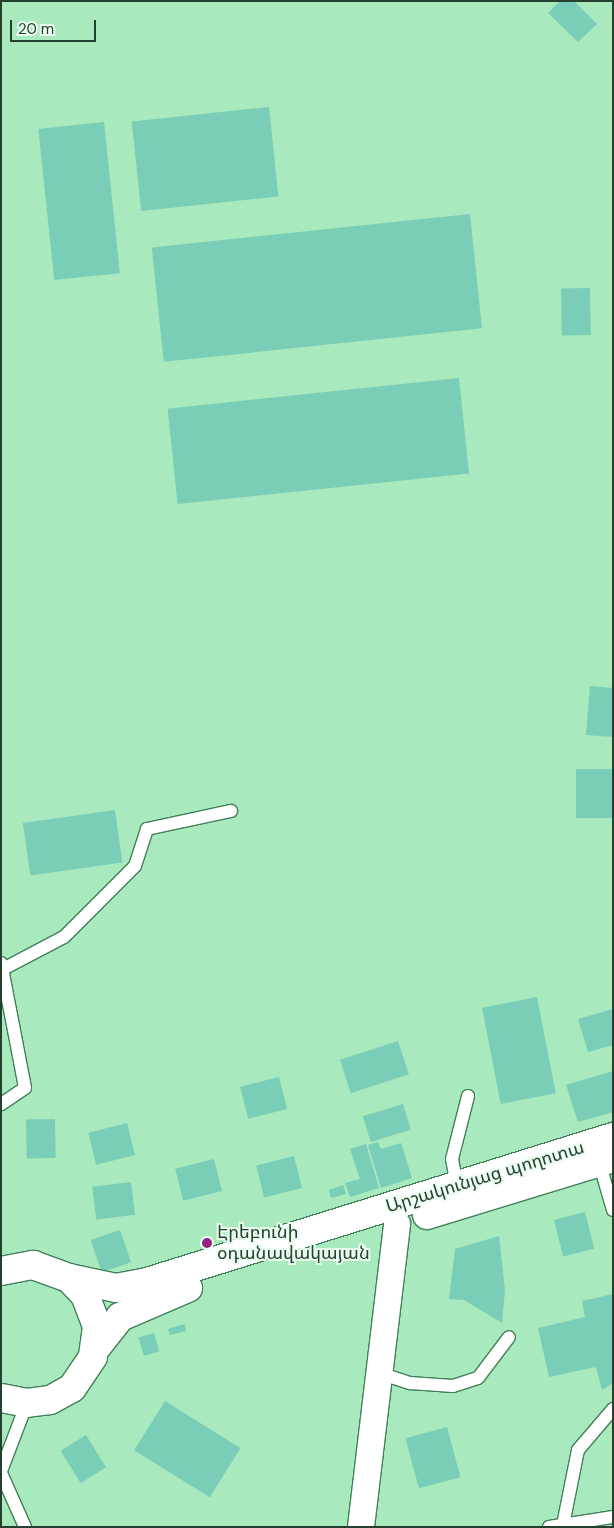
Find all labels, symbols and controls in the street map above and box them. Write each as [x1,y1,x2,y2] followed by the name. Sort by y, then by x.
[12,10,99,42] scale bar
[18,19,54,39] text: 20 m
[383,1137,587,1217] street label: Արշակունյաց պողոտա
[217,1222,370,1264] place label: Էրեբունի օդանավակայան
[201,1237,213,1249] marker: Էրեբունի օդանավակայան

